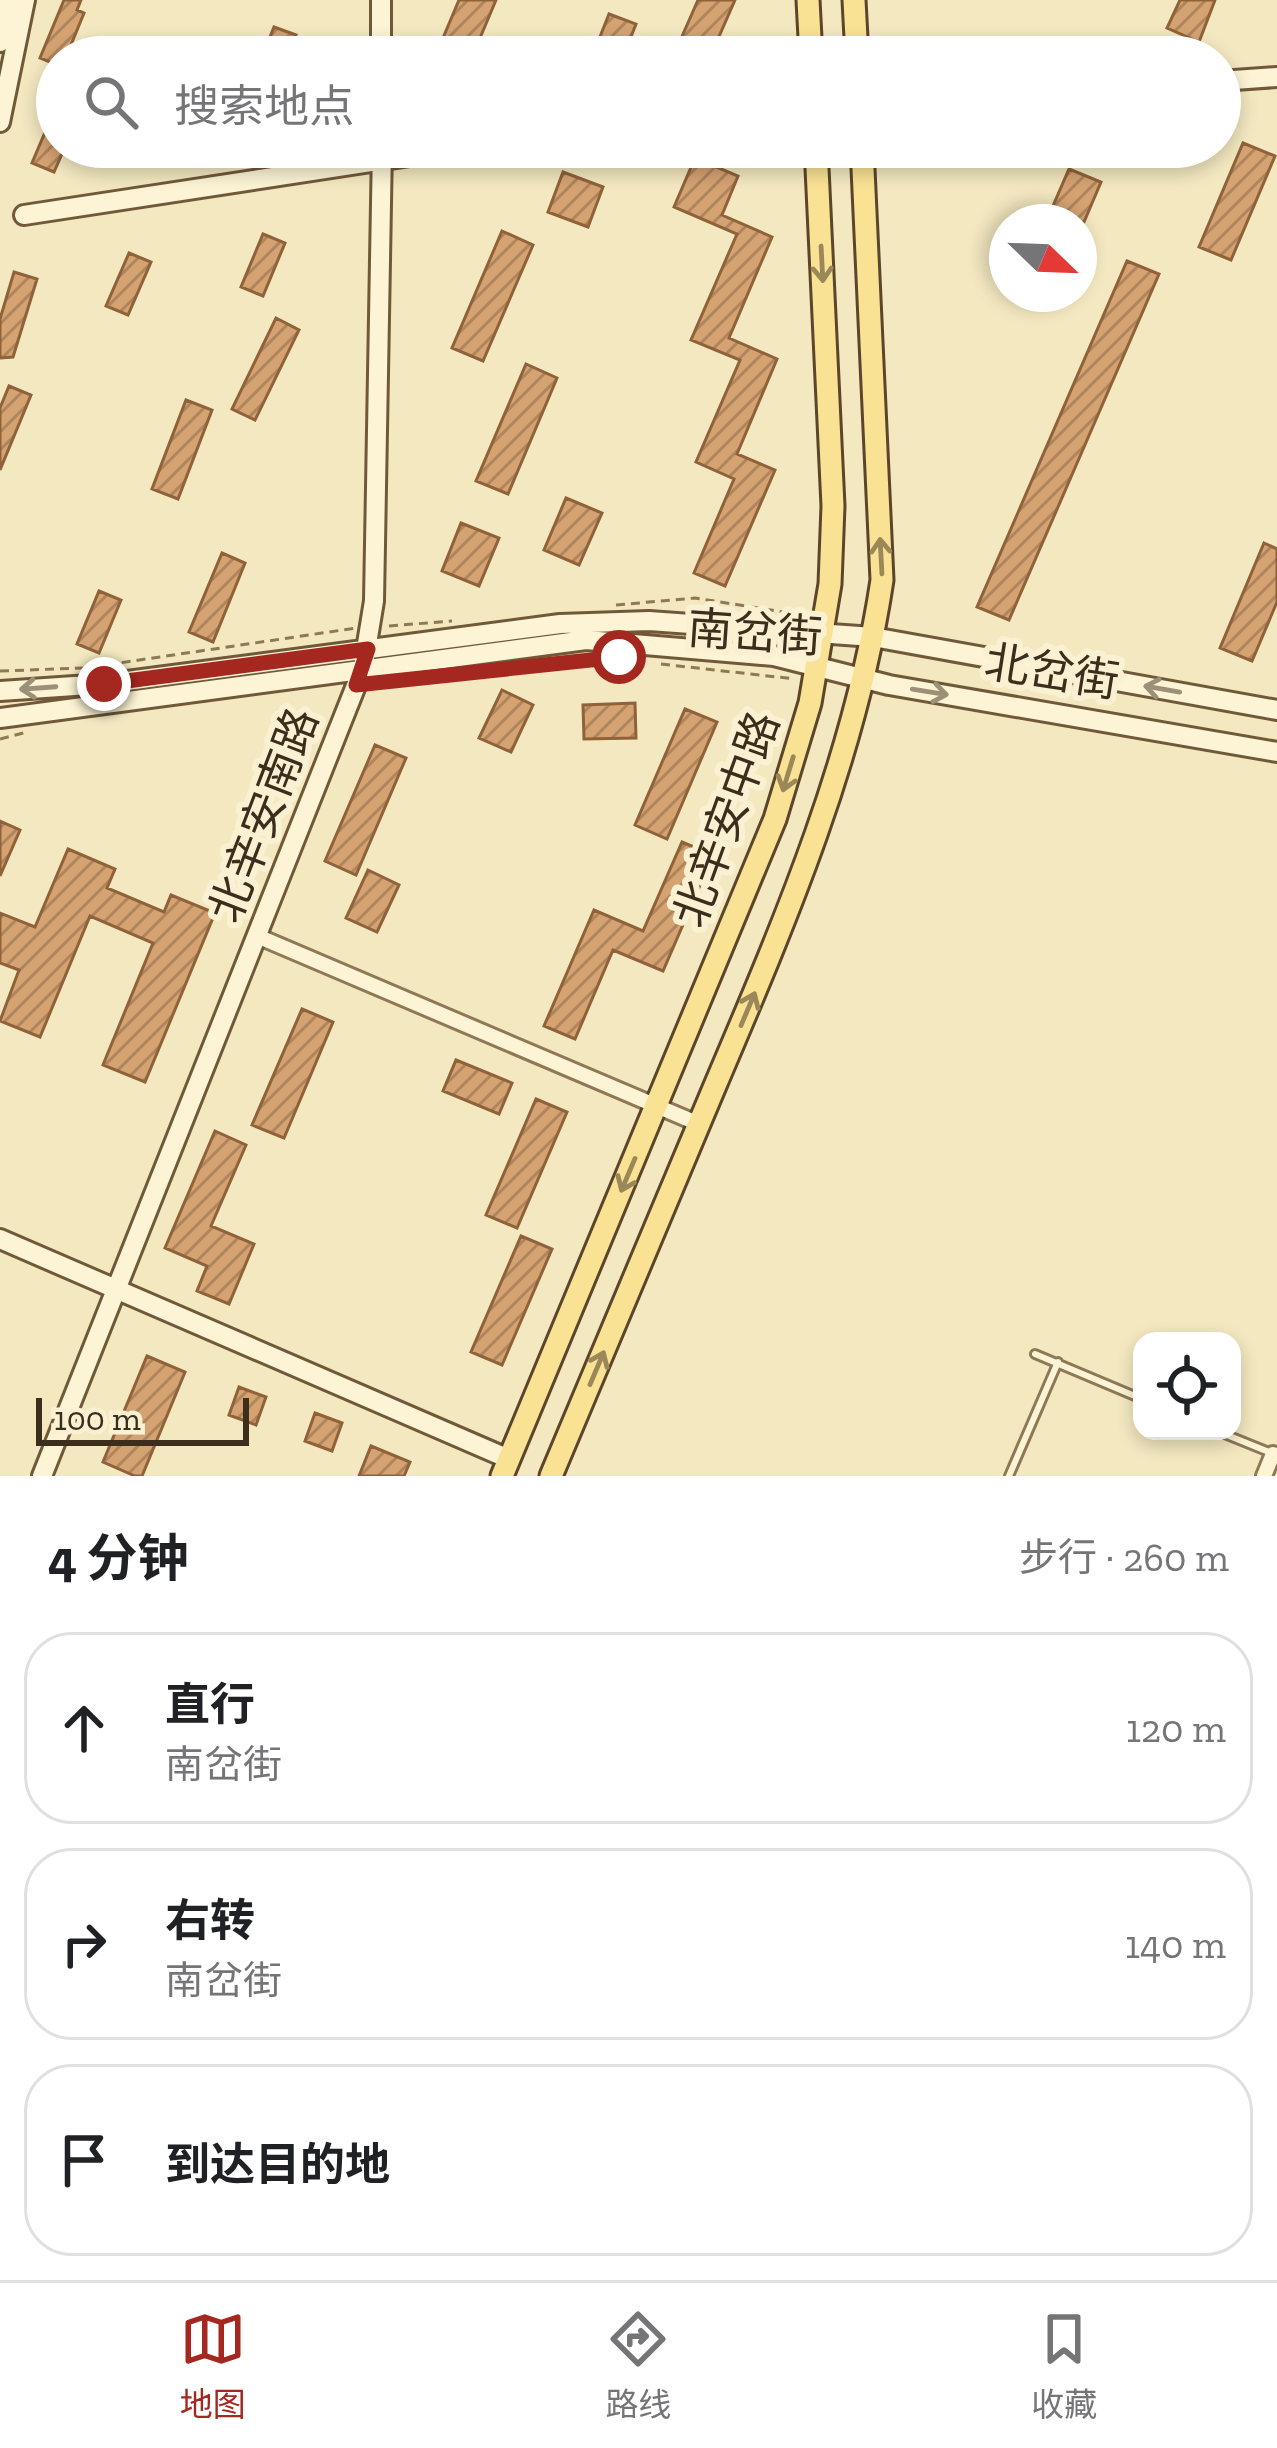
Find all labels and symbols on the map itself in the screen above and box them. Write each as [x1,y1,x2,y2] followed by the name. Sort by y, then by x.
[989,204,1097,312] north arrow
[811,244,834,283] one-way arrow
[869,537,892,576] one-way arrow
[686,601,824,665] street label: 南岔街
[592,630,646,684] route start
[981,635,1123,709] street label: 北岔街
[77,657,131,711] route end
[1143,676,1182,699] one-way arrow
[19,677,58,700] one-way arrow
[909,681,948,704] one-way arrow
[198,701,329,930] street label: 北辛安南路
[663,704,791,934] street label: 北辛安中路
[776,755,798,793] one-way arrow
[739,991,760,1028] one-way arrow
[616,1156,637,1193] one-way arrow
[588,1350,609,1387] one-way arrow
[36,1392,249,1445] scale bar

